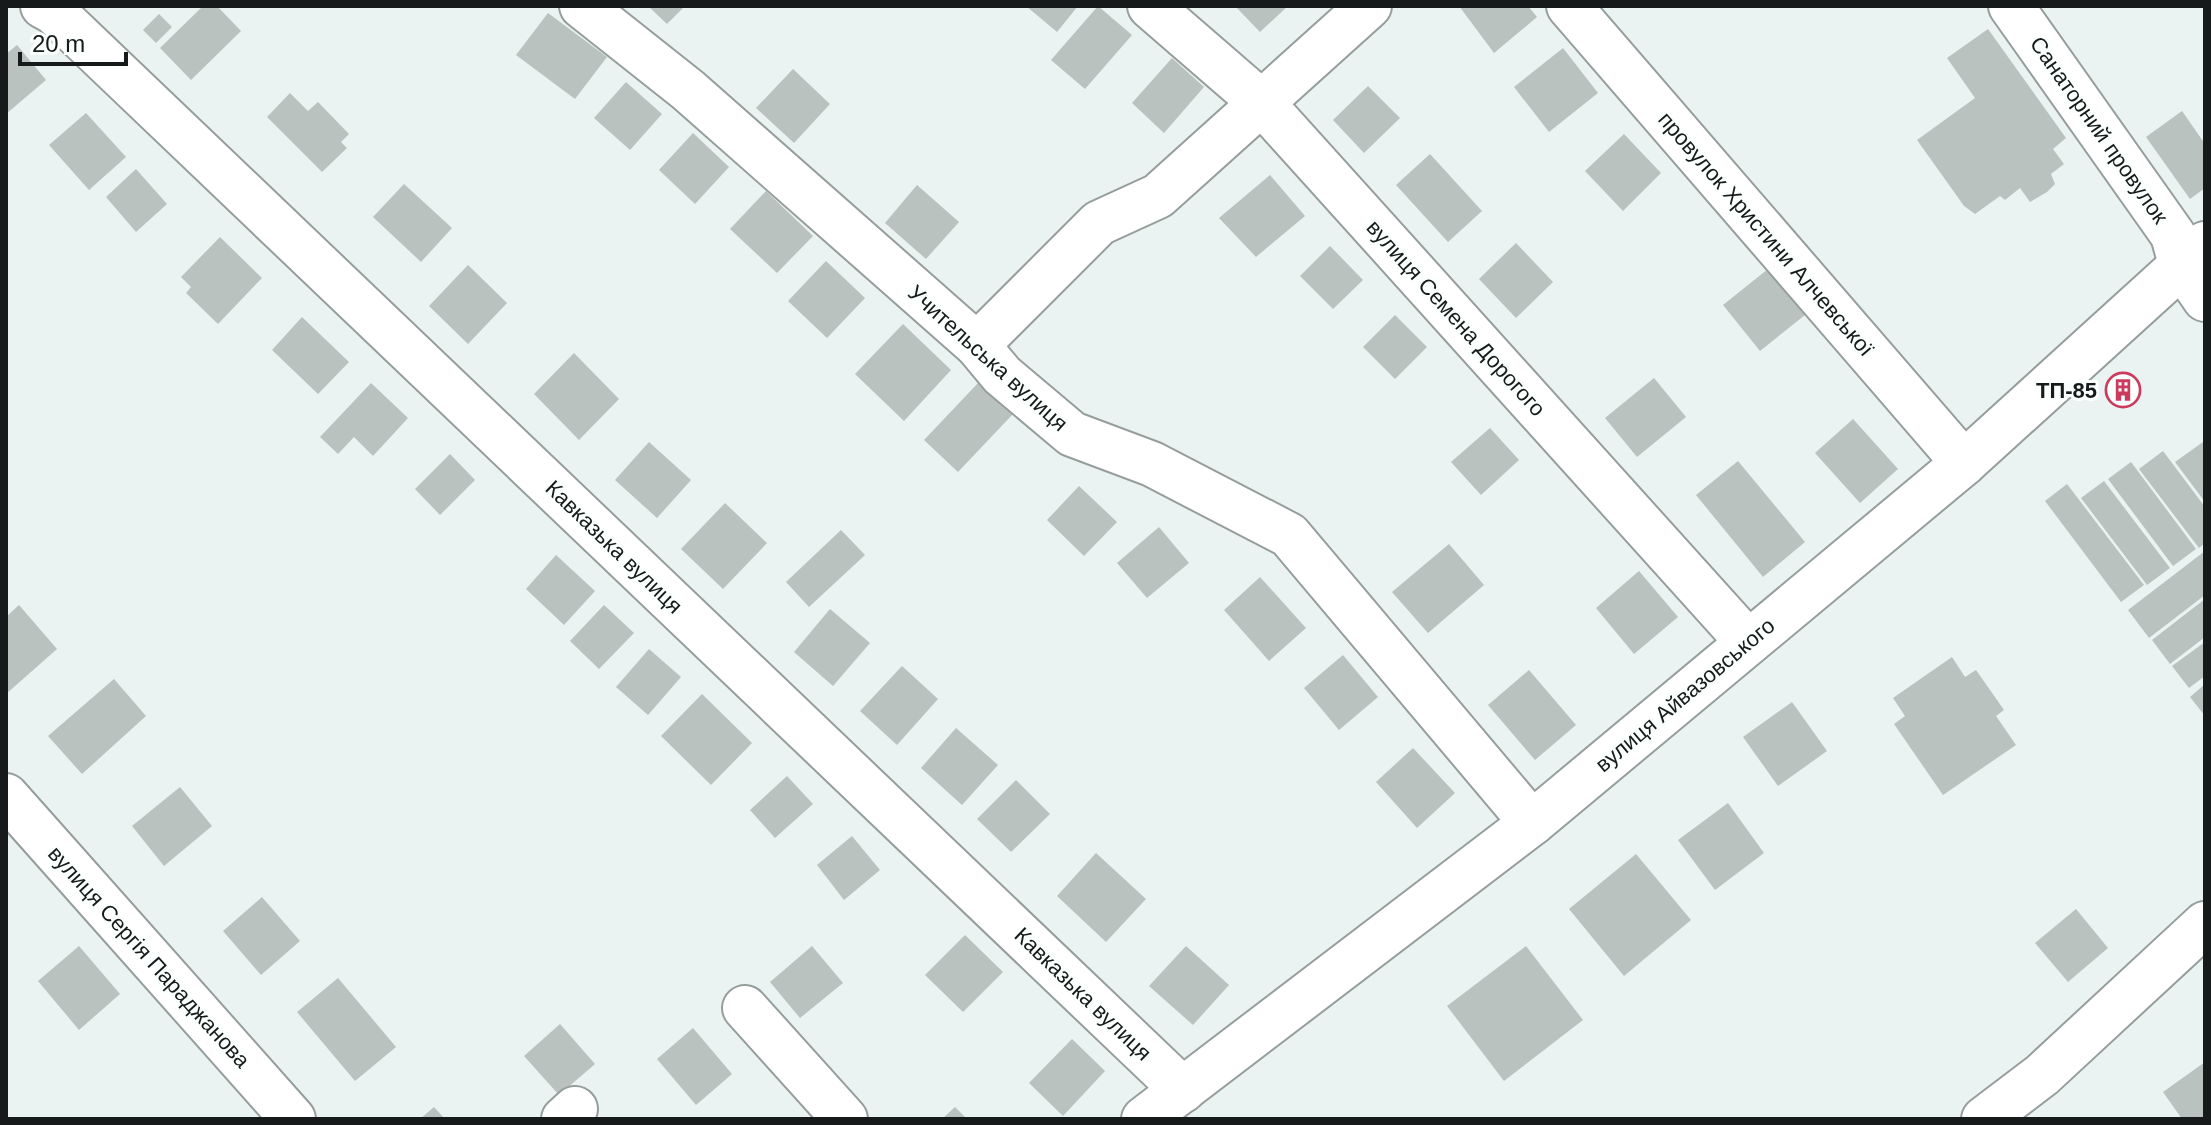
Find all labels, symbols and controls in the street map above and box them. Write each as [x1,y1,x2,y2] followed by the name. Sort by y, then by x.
[20,16,126,66] scale bar
[32,30,85,57] text: 20 m
[2025,32,2173,229] street label: Санаторний провулок
[1653,107,1879,361] street label: провулок Христини Алчевської
[1361,215,1551,421] street label: вулиця Семена Дорогого
[903,280,1073,436] street label: Учительська вулиця
[2104,371,2142,409] building icon: ТП-85
[2036,378,2097,403] place label: ТП-85
[541,475,687,619] street label: Кавказька вулиця
[1591,613,1779,777] street label: вулиця Айвазовського
[43,841,256,1073] street label: вулиця Сергія Параджанова
[1010,922,1156,1066] street label: Кавказька вулиця

